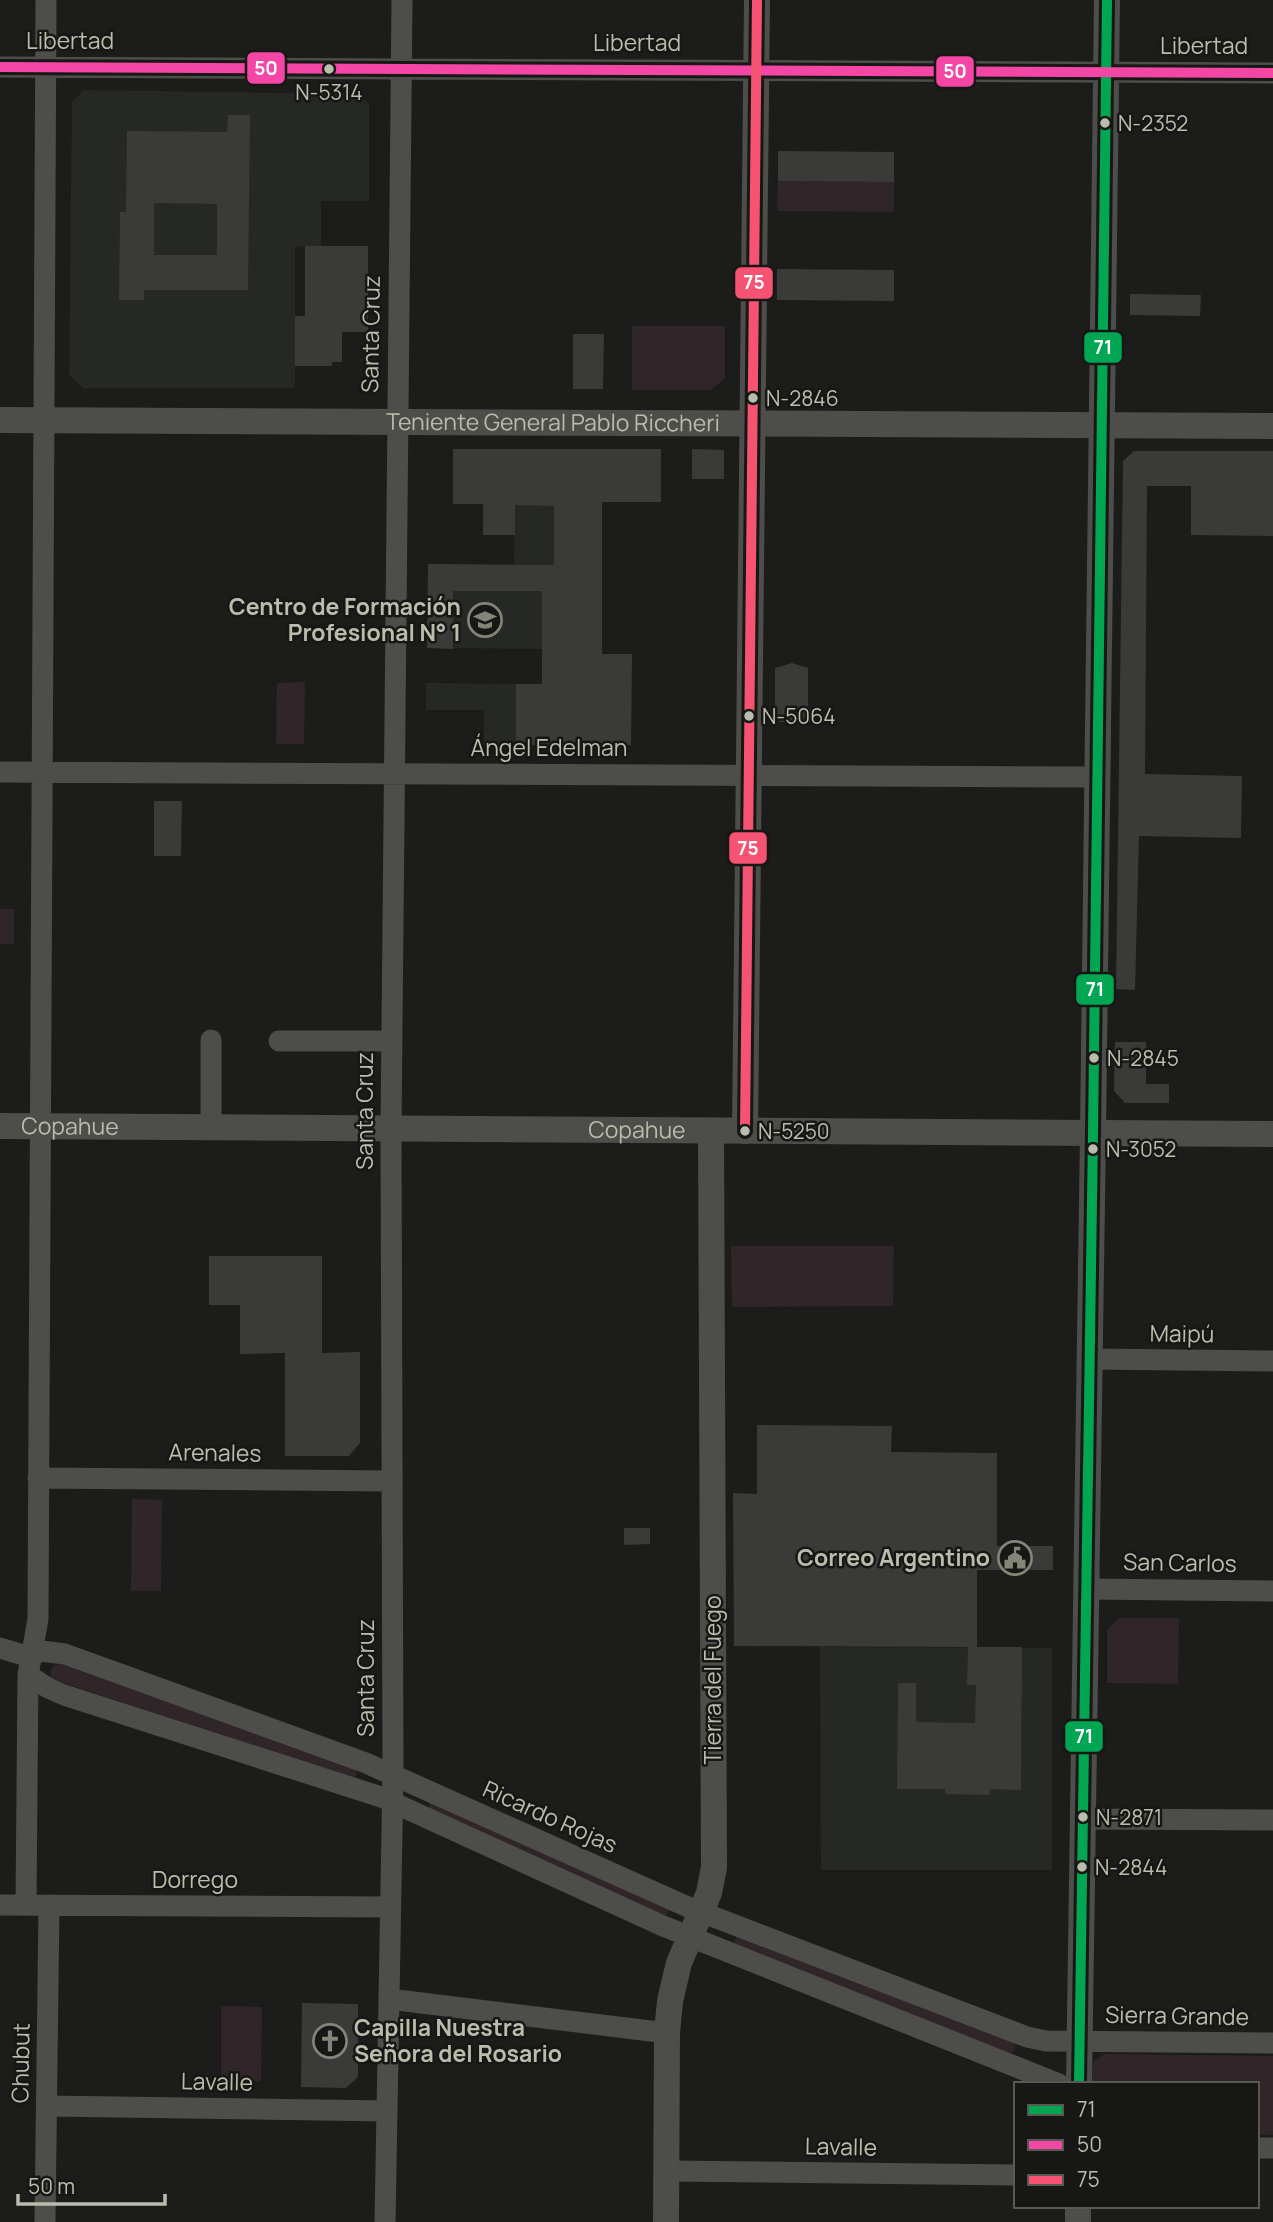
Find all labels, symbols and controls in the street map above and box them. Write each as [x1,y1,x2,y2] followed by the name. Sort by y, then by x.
[26,24,114,56] street label: Libertad
[593,26,681,58] street label: Libertad
[1160,29,1248,61] street label: Libertad
[246,51,286,85] line badge: 50
[254,55,278,81] text: 50
[935,55,975,88] line badge: 50
[943,58,967,84] text: 50
[322,62,336,76] marker: N-5314
[295,78,363,106] place label: N-5314
[1118,109,1188,137] place label: N-2352
[1098,116,1112,130] marker: N-2352
[734,266,774,300] line badge: 75
[743,269,765,295] text: 75
[353,275,387,393] street label: Santa Cruz
[1083,331,1123,364] line badge: 71
[1094,334,1112,360] text: 71
[766,384,839,412] place label: N-2846
[746,391,760,405] marker: N-2846
[386,405,720,438] street label: Teniente General Pablo Riccheri
[229,590,461,648] place label: Centro de Formación Profesional N° 1
[466,601,504,639] school or university icon: Centro de Formación Profesional N° 1
[762,702,836,730] place label: N-5064
[742,709,756,723] marker: N-5064
[471,731,627,763] street label: Ángel Edelman
[728,831,768,865] line badge: 75
[737,835,759,861] text: 75
[1075,973,1115,1006] line badge: 71
[1086,976,1104,1002] text: 71
[1107,1044,1179,1072] place label: N-2845
[1087,1051,1101,1065] marker: N-2845
[348,1052,380,1170] street label: Santa Cruz
[21,1109,119,1142] street label: Copahue
[588,1113,686,1145] street label: Copahue
[758,1117,830,1145] place label: N-5250
[738,1124,752,1138] marker: N-5250
[1106,1135,1176,1163] place label: N-3052
[1086,1142,1100,1156] marker: N-3052
[1149,1316,1215,1350] street label: Maipú
[168,1435,262,1469] street label: Arenales
[996,1539,1034,1577] public building icon: Correo Argentino
[797,1541,990,1573] place label: Correo Argentino
[1123,1545,1237,1579] street label: San Carlos
[696,1596,728,1764] street label: Tierra del Fuego
[349,1619,381,1737] street label: Santa Cruz
[1064,1720,1104,1753] line badge: 71
[1075,1723,1093,1749] text: 71
[478,1772,623,1860] street label: Ricardo Rojas
[1096,1803,1162,1831] place label: N-2871
[1076,1810,1090,1824] marker: N-2871
[1095,1853,1167,1881] place label: N-2844
[1075,1860,1089,1874] marker: N-2844
[152,1863,238,1895] street label: Dorrego
[1105,1998,1249,2032] street label: Sierra Grande
[354,2011,562,2069] place label: Capilla Nuestra Señora del Rosario
[311,2022,349,2060] church icon: Capilla Nuestra Señora del Rosario
[3,2023,37,2103] street label: Chubut
[181,2064,253,2098] street label: Lavalle
[1014,2082,1259,2208] legend
[1077,2095,1096,2123] text: 71
[805,2129,877,2163] street label: Lavalle
[1077,2130,1102,2158] text: 50
[18,2162,164,2206] scale bar
[1077,2165,1100,2193] text: 75
[28,2172,75,2200] text: 50 m

